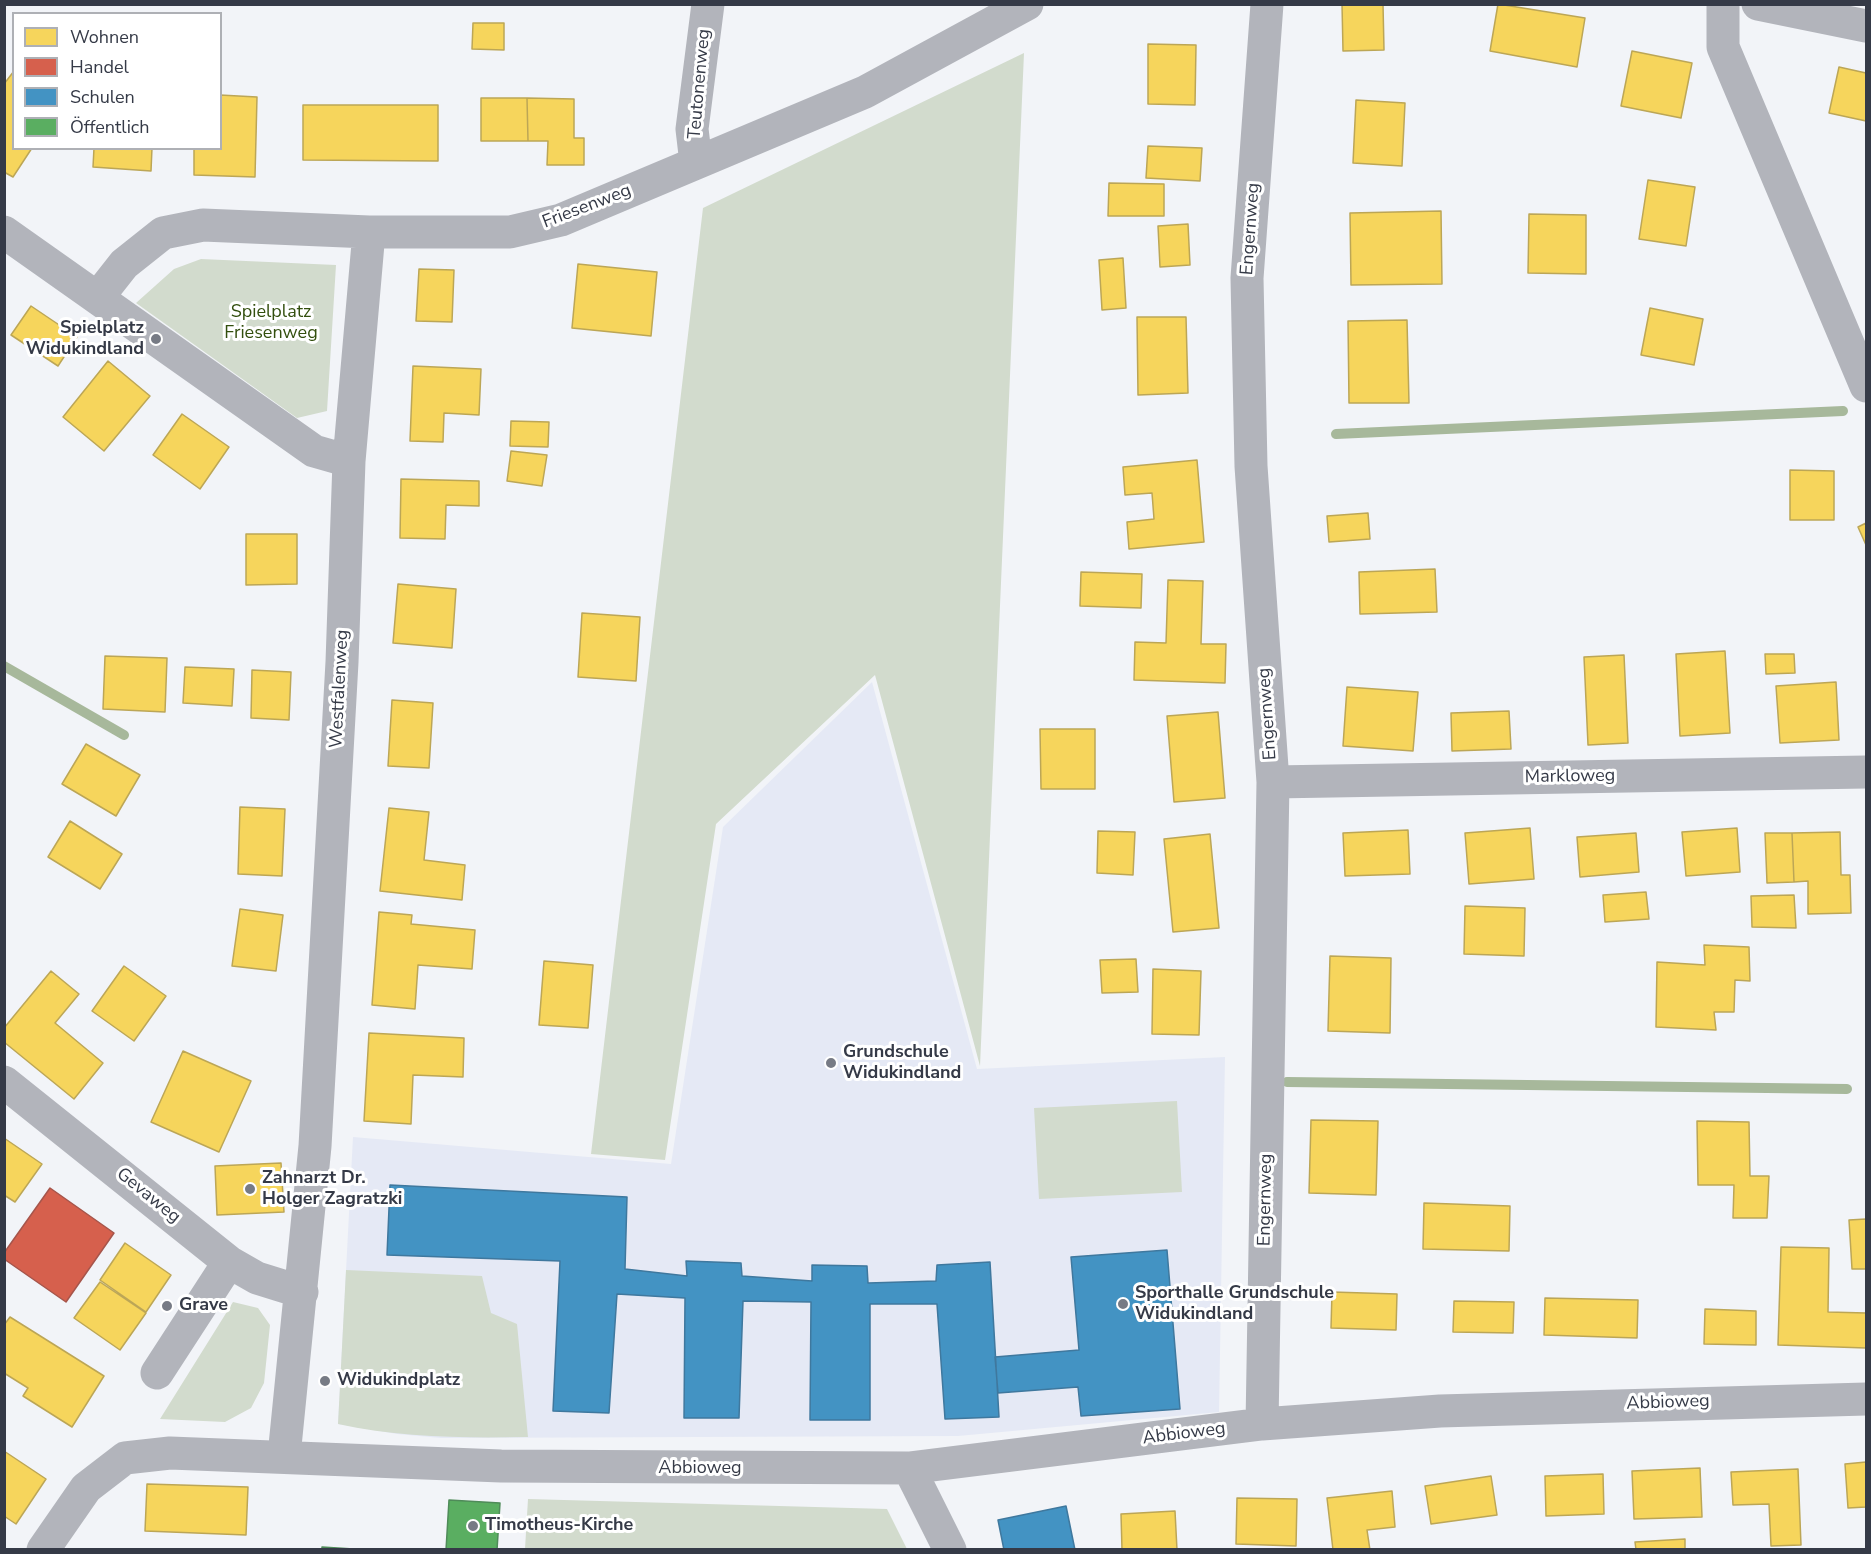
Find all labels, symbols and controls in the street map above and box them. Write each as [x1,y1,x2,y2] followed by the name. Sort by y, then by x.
[12,12,222,150] legend
[70,25,139,49] text: Wohnen
[684,28,716,140] street label: Teutonenweg
[70,55,129,79] text: Handel
[70,85,135,109] text: Schulen
[70,115,149,139] text: Öffentlich
[540,180,634,234] street label: Friesenweg
[1237,182,1265,276] street label: Engernweg
[224,302,318,344] park label: Spielplatz Friesenweg
[26,318,144,360] place label: Spielplatz Widukindland
[149,332,163,346] marker: Spielplatz Widukindland
[326,629,354,749] street label: Westfalenweg
[1254,667,1282,761] street label: Engernweg
[1525,765,1615,789] street label: Markloweg
[843,1042,961,1084] place label: Grundschule Widukindland
[824,1056,838,1070] marker: Grundschule Widukindland
[1254,1154,1278,1246] street label: Engernweg
[112,1164,184,1228] street label: Gevaweg
[262,1168,402,1210] place label: Zahnarzt Dr. Holger Zagratzki
[243,1182,257,1196] marker: Zahnarzt Dr. Holger Zagratzki
[1135,1283,1334,1326] place label: Sporthalle Grundschule Widukindland
[179,1295,228,1317] place label: Grave
[1116,1297,1130,1311] marker: Sporthalle Grundschule Widukindland
[160,1299,174,1313] marker: Grave
[337,1370,460,1392] place label: Widukindplatz
[318,1374,332,1388] marker: Widukindplatz
[1626,1391,1710,1415] street label: Abbioweg
[1141,1418,1227,1450] street label: Abbioweg
[658,1458,742,1480] street label: Abbioweg
[485,1515,633,1537] place label: Timotheus-Kirche
[466,1519,480,1533] marker: Timotheus-Kirche

